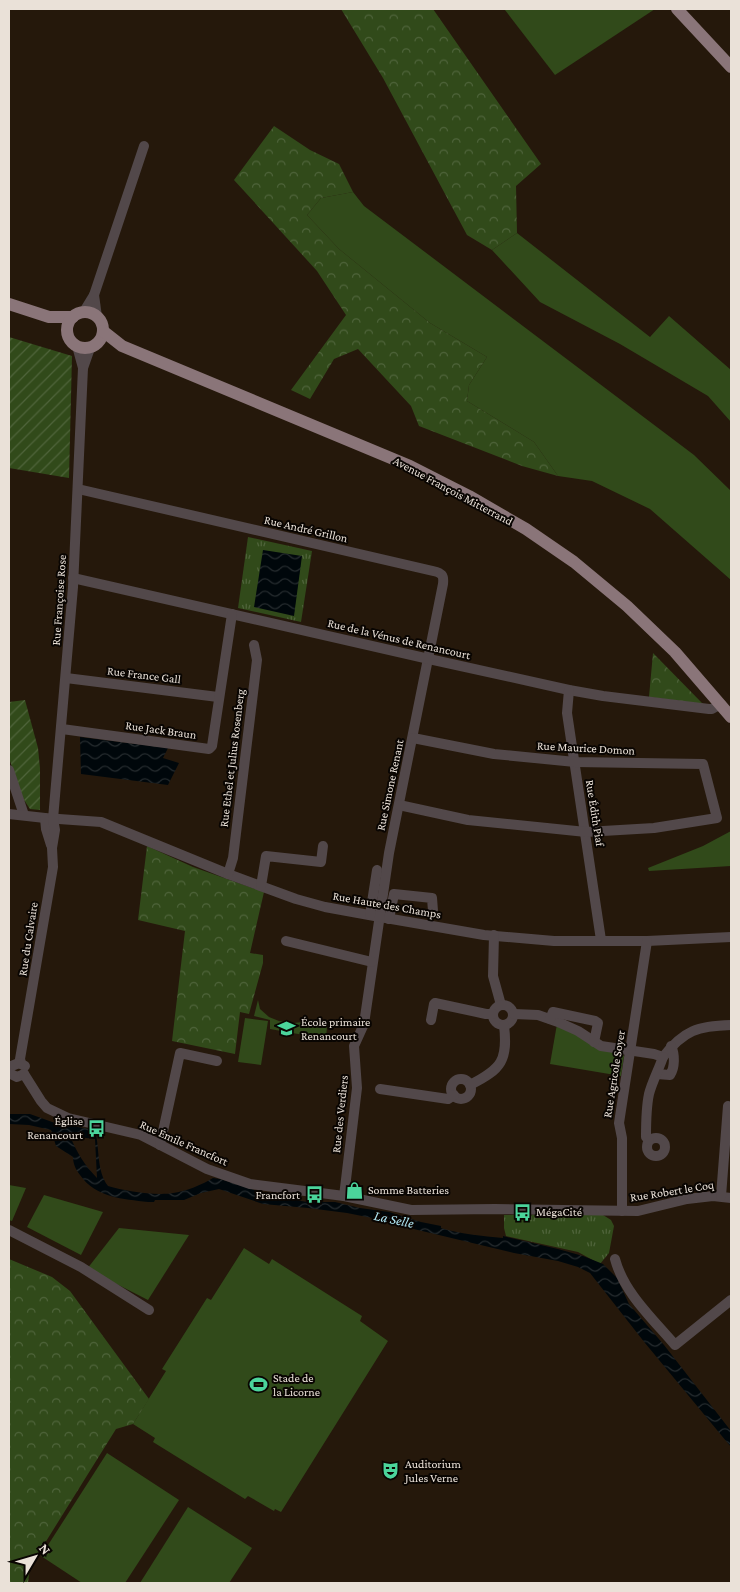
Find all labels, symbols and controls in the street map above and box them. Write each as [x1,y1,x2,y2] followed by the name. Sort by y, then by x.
[391,454,516,529] street label: Avenue François Mitterrand
[263,513,350,546] street label: Rue André Grillon
[49,554,69,646] street label: Rue Françoise Rose
[326,616,473,662] street label: Rue de la Vénus de Renancourt
[106,664,182,686] street label: Rue France Gall
[217,688,247,828] street label: Rue Ethel et Julius Rosenberg
[125,718,198,742] street label: Rue Jack Braun
[373,737,407,832] street label: Rue Simone Renant
[537,738,636,758] street label: Rue Maurice Domon
[583,779,607,849] street label: Rue Édith Piaf
[332,889,443,921] street label: Rue Haute des Champs
[15,901,41,977] street label: Rue du Calvaire
[301,1015,370,1043] place label: École primaire Renancourt
[277,1019,297,1039] school or university icon: École primaire Renancourt
[600,1029,628,1119] street label: Rue Agricole Soyer
[329,1074,351,1154] street label: Rue des Verdiers
[27,1114,84,1142] place label: Église Renancourt
[138,1117,231,1169] street label: Rue Émile Francfort
[87,1118,107,1138] bus stop icon: Église Renancourt
[629,1177,716,1205] street label: Rue Robert le Coq
[344,1180,364,1200] shop icon: Somme Batteries
[368,1183,449,1197] place label: Somme Batteries
[304,1185,324,1205] bus stop icon: Francfort
[255,1188,301,1202] place label: Francfort
[512,1202,532,1222] bus stop icon: MégaCité
[536,1205,582,1219] place label: MégaCité
[373,1207,416,1231] water label: La Selle
[273,1371,320,1399] place label: Stade de la Licorne
[249,1375,269,1395] sports icon: Stade de la Licorne
[404,1457,461,1485] place label: Auditorium Jules Verne
[381,1461,401,1481] theatre icon: Auditorium Jules Verne
[10,1532,60,1582] north arrow
[36,1540,55,1558] text: N

